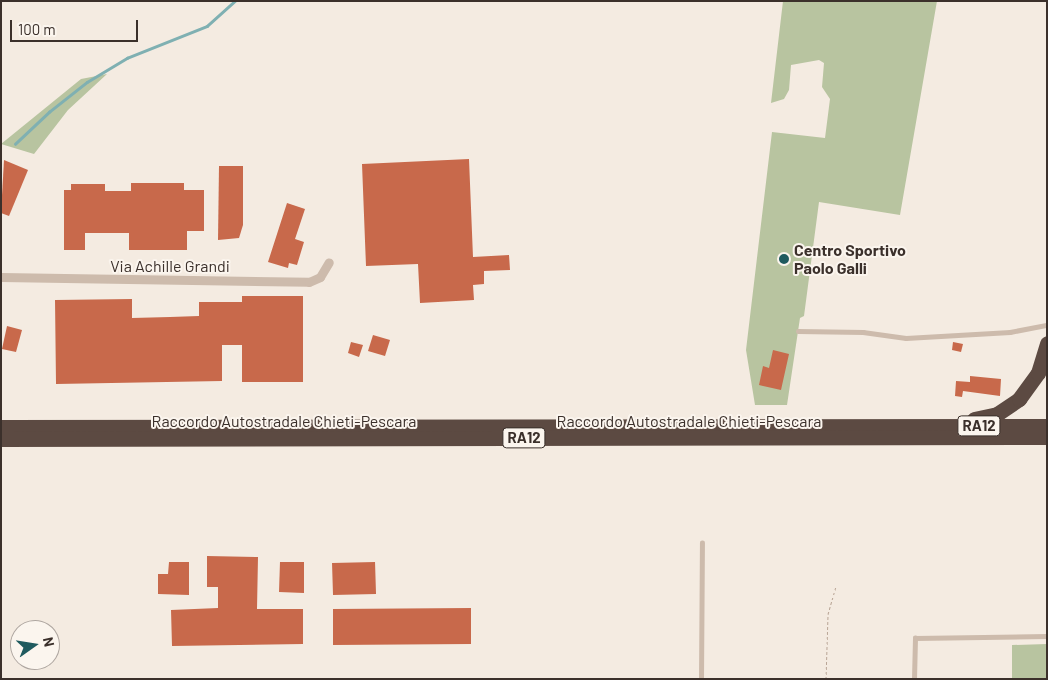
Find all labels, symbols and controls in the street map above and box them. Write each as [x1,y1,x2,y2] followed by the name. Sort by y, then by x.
[12,10,140,42] scale bar
[18,20,56,38] text: 100 m
[794,240,906,278] place label: Centro Sportivo Paolo Galli
[778,253,790,265] marker: Centro Sportivo Paolo Galli
[110,256,230,276] street label: Via Achille Grandi
[152,411,416,431] street label: Raccordo Autostradale Chieti-Pescara
[557,411,821,431] street label: Raccordo Autostradale Chieti-Pescara
[956,414,1002,438] road number: RA12
[502,426,546,450] road number: RA12
[10,620,60,670] north arrow
[40,635,58,648] text: N

